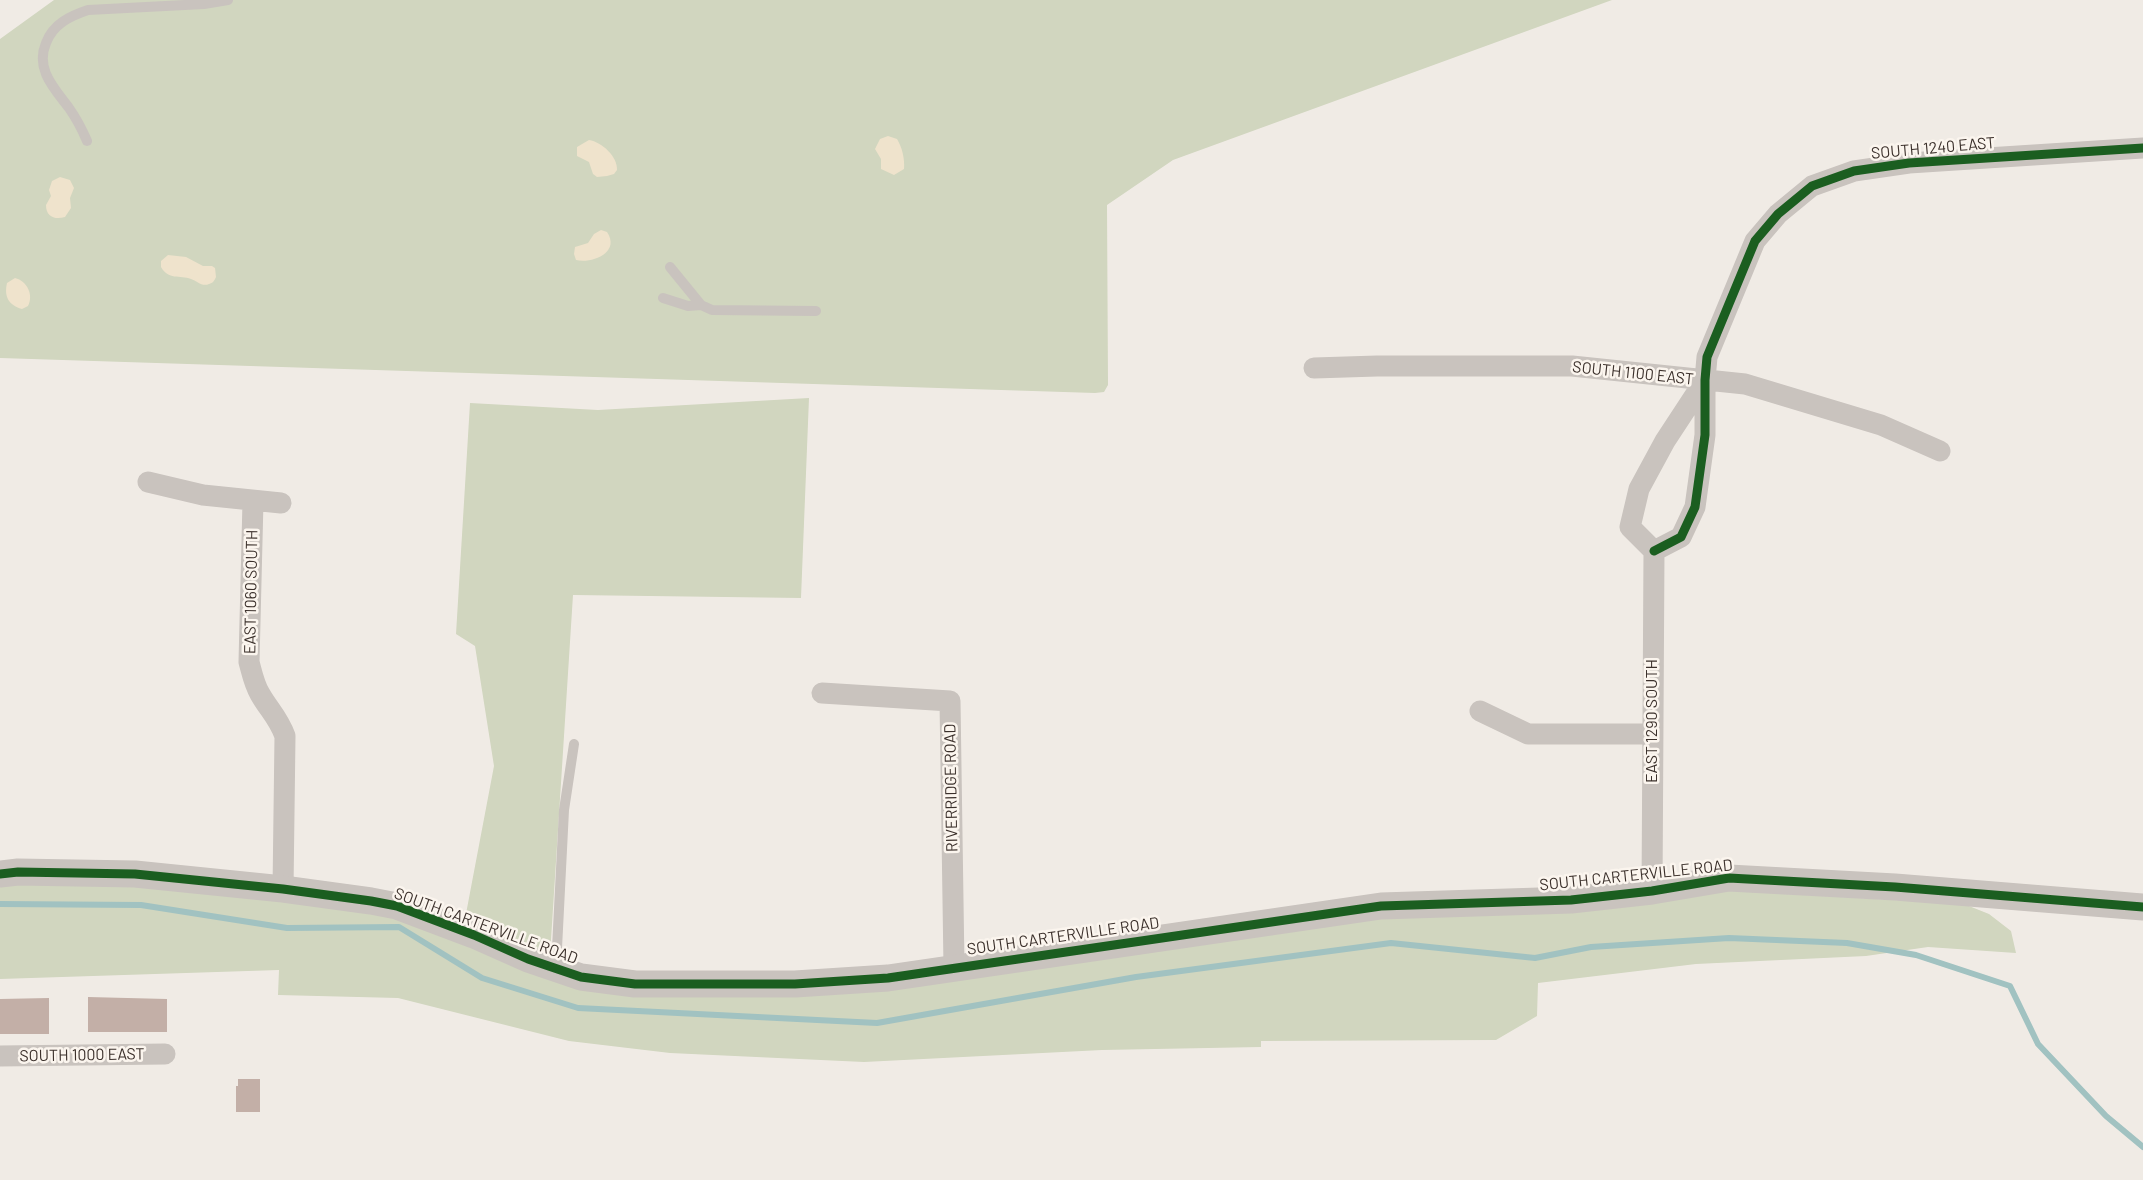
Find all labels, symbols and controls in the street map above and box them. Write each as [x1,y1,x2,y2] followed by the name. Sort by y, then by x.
[1870,133,1996,163] street label: SOUTH 1240 EAST
[1571,357,1695,389] street label: SOUTH 1100 EAST
[240,530,262,654] street label: EAST 1060 SOUTH
[1642,659,1662,783] street label: EAST 1290 SOUTH
[940,724,962,852] street label: RIVERRIDGE ROAD
[1539,855,1733,895] street label: SOUTH CARTERVILLE ROAD
[392,884,580,968] street label: SOUTH CARTERVILLE ROAD
[966,913,1160,959] street label: SOUTH CARTERVILLE ROAD
[19,1044,145,1066] street label: SOUTH 1000 EAST

